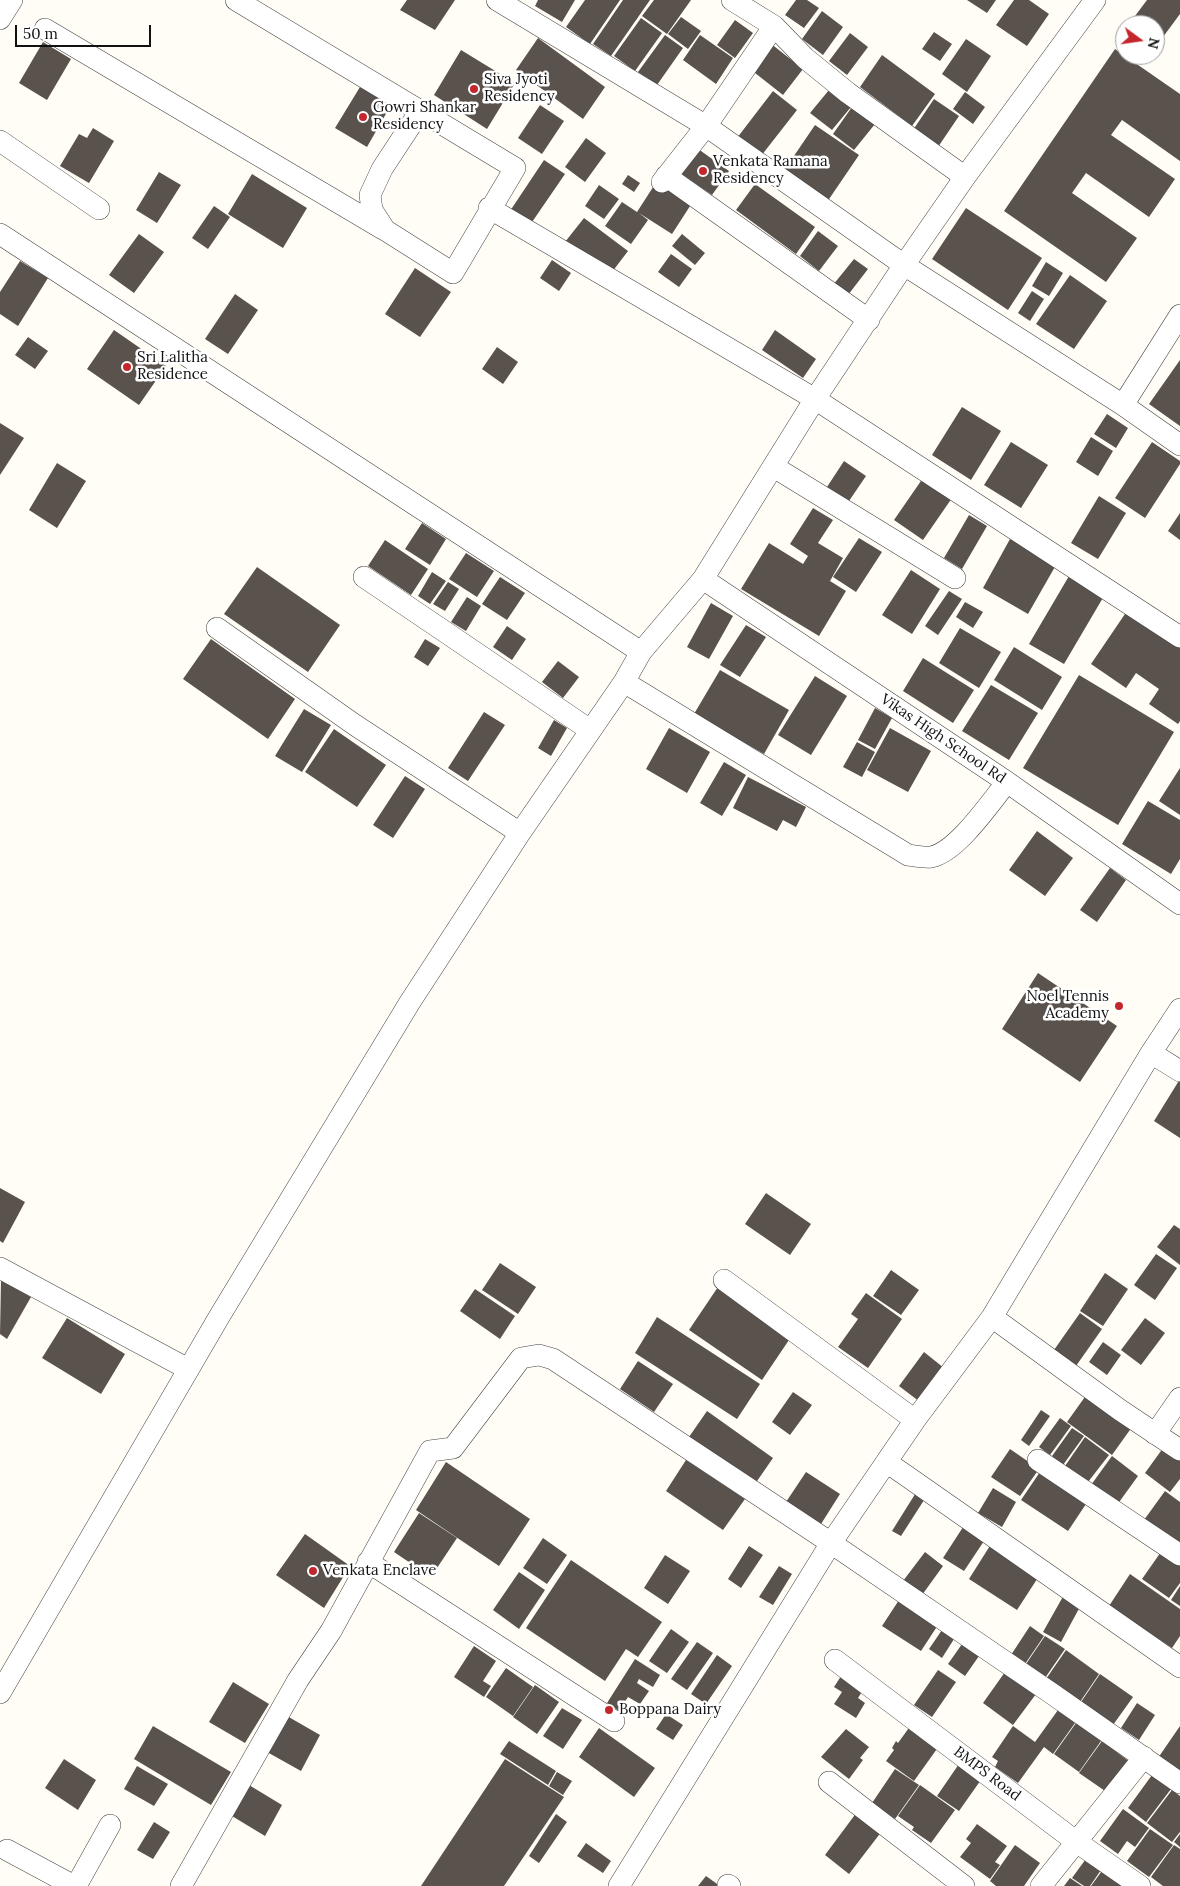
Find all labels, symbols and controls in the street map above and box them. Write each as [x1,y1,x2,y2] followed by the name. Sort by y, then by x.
[18,15,154,47] scale bar
[1115,15,1165,65] north arrow
[23,24,58,43] text: 50 m
[1144,36,1164,51] text: N
[484,71,555,106] place label: Siva Jyoti Residency
[468,83,480,95] marker: Siva Jyoti Residency
[373,99,476,134] place label: Gowri Shankar Residency
[357,111,369,123] marker: Gowri Shankar Residency
[713,153,828,188] place label: Venkata Ramana Residency
[697,165,709,177] marker: Venkata Ramana Residency
[137,349,208,384] place label: Sri Lalitha Residence
[121,361,133,373] marker: Sri Lalitha Residence
[877,690,1009,788] street label: Vikas High School Rd
[1026,988,1109,1023] place label: Noel Tennis Academy
[1113,1000,1125,1012] marker: Noel Tennis Academy
[323,1562,436,1580] place label: Venkata Enclave
[307,1565,319,1577] marker: Venkata Enclave
[619,1701,721,1719] place label: Boppana Dairy
[603,1704,615,1716] marker: Boppana Dairy
[950,1743,1024,1805] street label: BMPS Road

